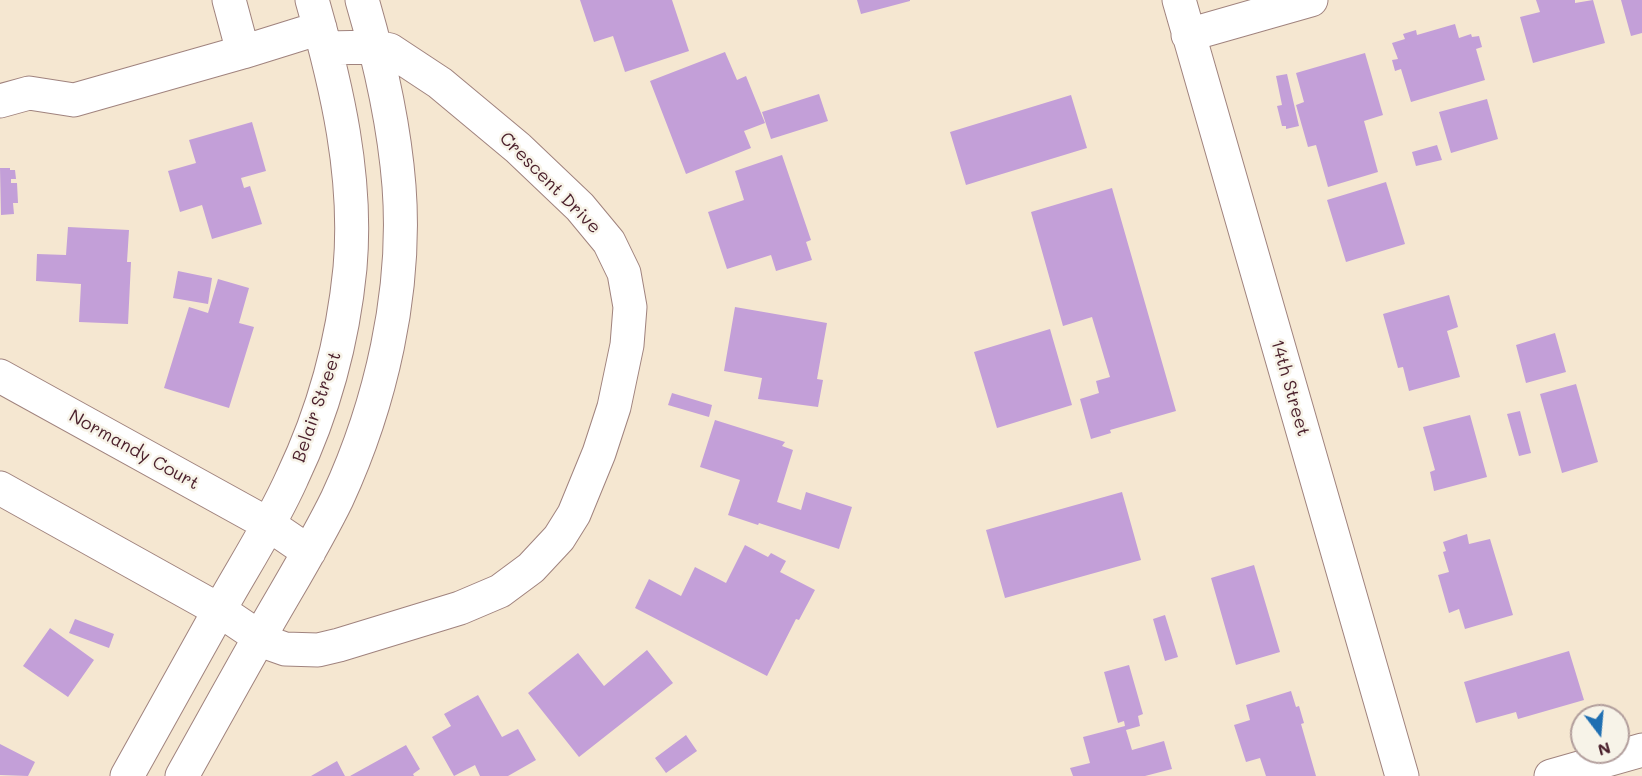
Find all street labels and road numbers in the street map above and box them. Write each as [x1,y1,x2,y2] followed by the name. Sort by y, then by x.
[495,128,605,238] street label: Crescent Drive
[1266,337,1314,439] street label: 14th Street
[288,349,346,465] street label: Belair Street
[65,405,203,495] street label: Normandy Court

